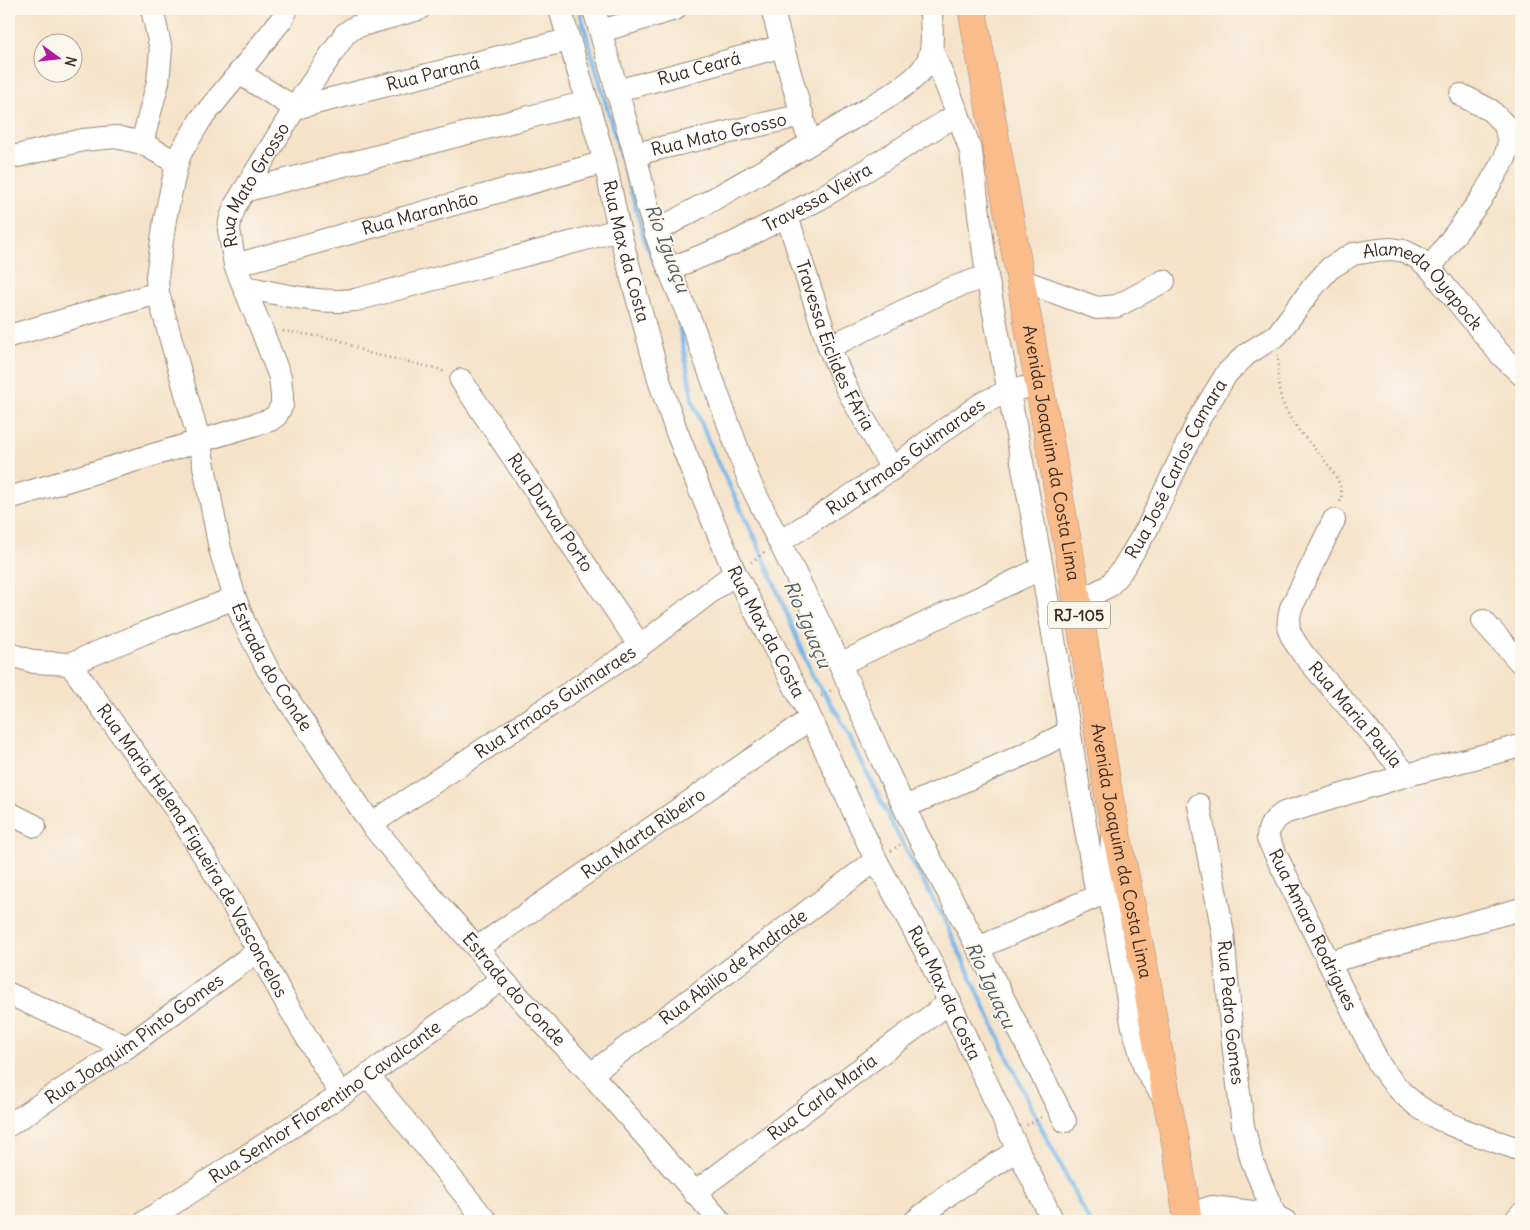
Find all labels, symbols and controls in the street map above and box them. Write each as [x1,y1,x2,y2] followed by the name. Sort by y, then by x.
[32,32,82,82] north arrow
[655,46,743,90] street label: Rua Ceará
[384,51,482,96] street label: Rua Paraná
[61,54,81,68] text: N
[649,107,789,161] street label: Rua Mato Grosso
[216,118,294,249] street label: Rua Mato Grosso
[759,157,876,237] street label: Travessa Vieira
[598,178,655,325] street label: Rua Max da Costa
[359,186,481,240] street label: Rua Maranhão
[640,200,696,296] water label: Rio Iguaçu
[1361,237,1488,335] street label: Alameda Oyapock
[791,257,880,434] street label: Travessa Eiclides FAria
[1018,323,1086,582] street label: Avenida Joaquim da Costa Lima
[1120,374,1232,563] street label: Rua José Carlos Camara
[822,393,989,520] street label: Rua Irmaos Guimaraes
[503,449,599,576] street label: Rua Durval Porto
[722,562,811,701] street label: Rua Max da Costa
[779,577,837,672] water label: Rio Iguaçu
[227,599,318,735] street label: Estrada do Conde
[1048,602,1110,628] road number: RJ-105
[470,640,640,763] street label: Rua Irmaos Guimaraes
[1304,657,1407,772] street label: Rua Maria Paula
[92,699,293,1001] street label: Rua Maria Helena Figueira de Vasconcelos
[1086,722,1158,980] street label: Avenida Joaquim da Costa Lima
[577,782,710,884] street label: Rua Marta Ribeiro
[1264,845,1363,1014] street label: Rua Amaro Rodrigues
[655,904,812,1030] street label: Rua Abilio de Andrade
[903,922,987,1063] street label: Rua Max da Costa
[457,927,571,1051] street label: Estrada do Conde
[961,938,1022,1033] water label: Rio Iguaçu
[1213,939,1250,1086] street label: Rua Pedro Gomes
[40,968,228,1109] street label: Rua Joaquim Pinto Gomes
[205,1015,445,1188] street label: Rua Senhor Florentino Cavalcante
[763,1049,881,1145] street label: Rua Carla Maria

